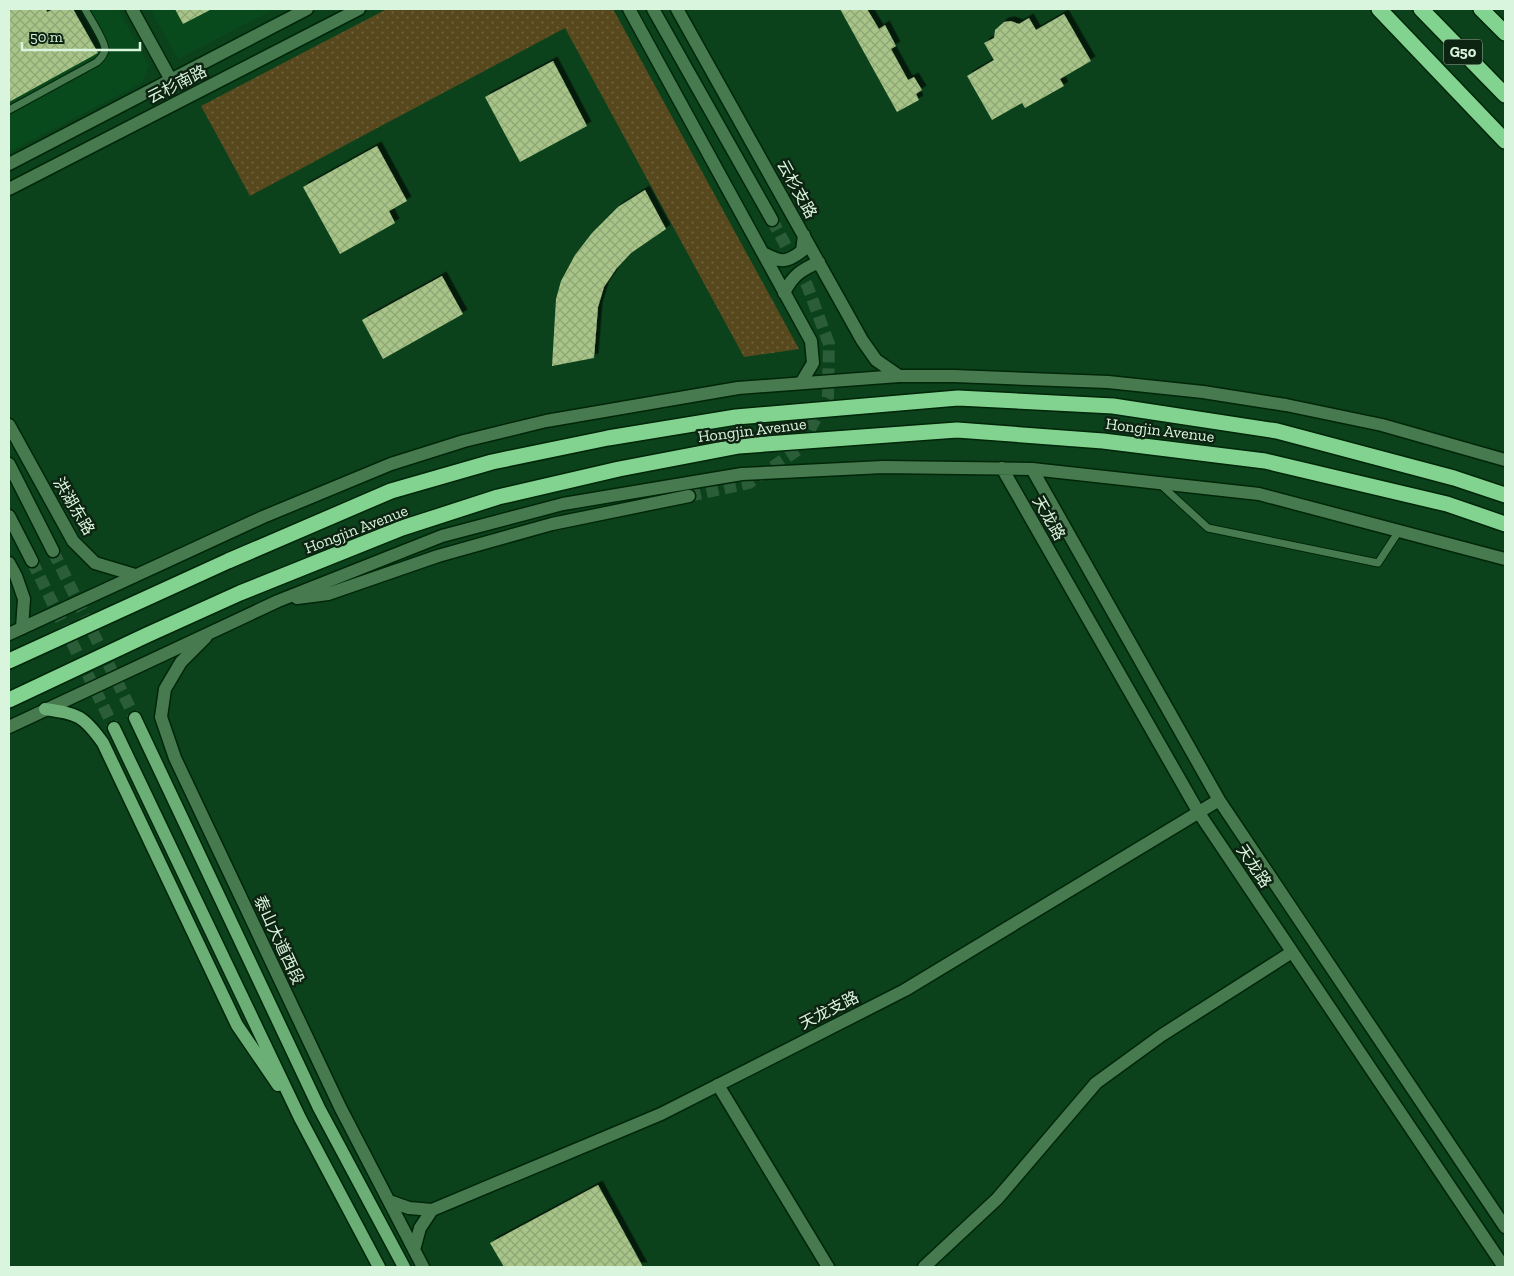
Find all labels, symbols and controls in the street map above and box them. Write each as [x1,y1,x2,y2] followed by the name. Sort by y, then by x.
[22,20,140,52] scale bar
[30,28,63,46] text: 50 m
[1444,40,1482,64] road number: G50
[144,61,210,107] street label: 云杉南路
[773,156,821,222] street label: 云杉支路
[697,414,807,446] street label: Hongjin Avenue
[1105,414,1215,446] street label: Hongjin Avenue
[49,474,99,538] street label: 洪湖东路
[1029,492,1069,544] street label: 天龙路
[302,501,410,557] street label: Hongjin Avenue
[1233,841,1275,891] street label: 天龙路
[250,892,308,988] street label: 泰山大道西段
[796,987,862,1033] street label: 天龙支路

